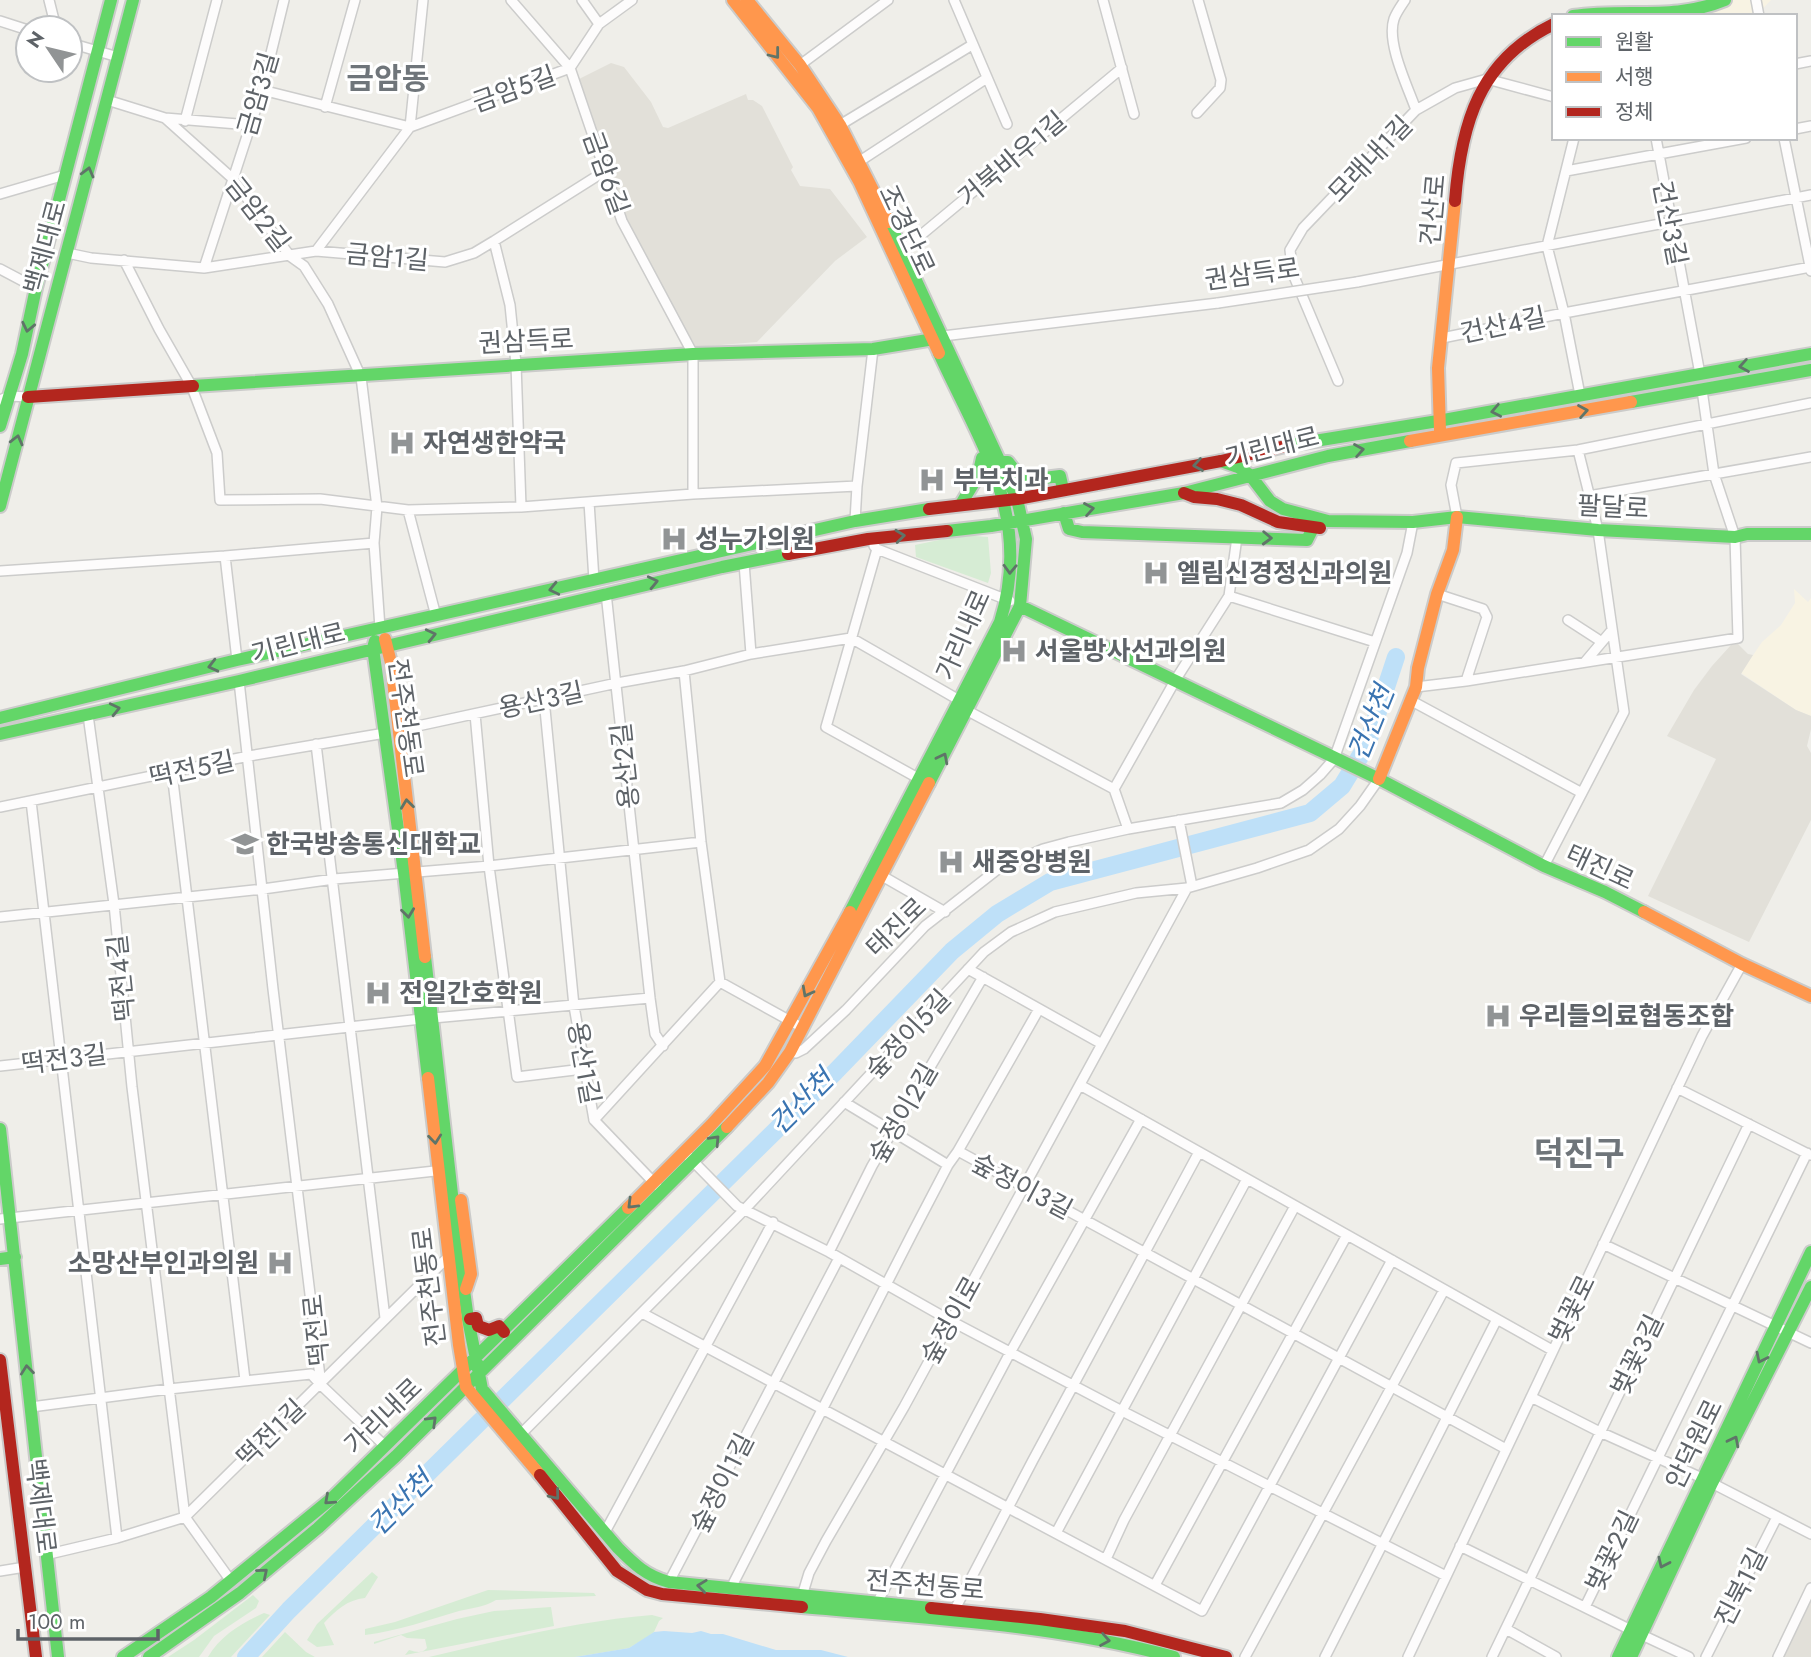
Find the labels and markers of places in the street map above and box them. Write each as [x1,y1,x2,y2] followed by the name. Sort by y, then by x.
[423,424,567,462] place label: 자연생한약국
[387,428,417,458] hospital icon: 자연생한약국
[953,461,1049,499] place label: 부부치과
[917,465,947,495] hospital icon: 부부치과
[695,520,815,558] place label: 성누가의원
[659,524,689,554] hospital icon: 성누가의원
[1177,554,1392,592] place label: 엘림신경정신과의원
[1141,558,1171,588] hospital icon: 엘림신경정신과의원
[1035,632,1226,670] place label: 서울방사선과의원
[999,636,1029,666] hospital icon: 서울방사선과의원
[266,825,481,863] place label: 한국방송통신대학교
[230,829,260,859] school or university icon: 한국방송통신대학교
[972,843,1092,881] place label: 새중앙병원
[936,847,966,877] hospital icon: 새중앙병원
[399,974,543,1012] place label: 전일간호학원
[363,978,393,1008] hospital icon: 전일간호학원
[1519,997,1734,1035] place label: 우리들의료협동조합
[1483,1001,1513,1031] hospital icon: 우리들의료협동조합
[68,1244,259,1282] place label: 소망산부인과의원
[265,1248,295,1278] hospital icon: 소망산부인과의원

